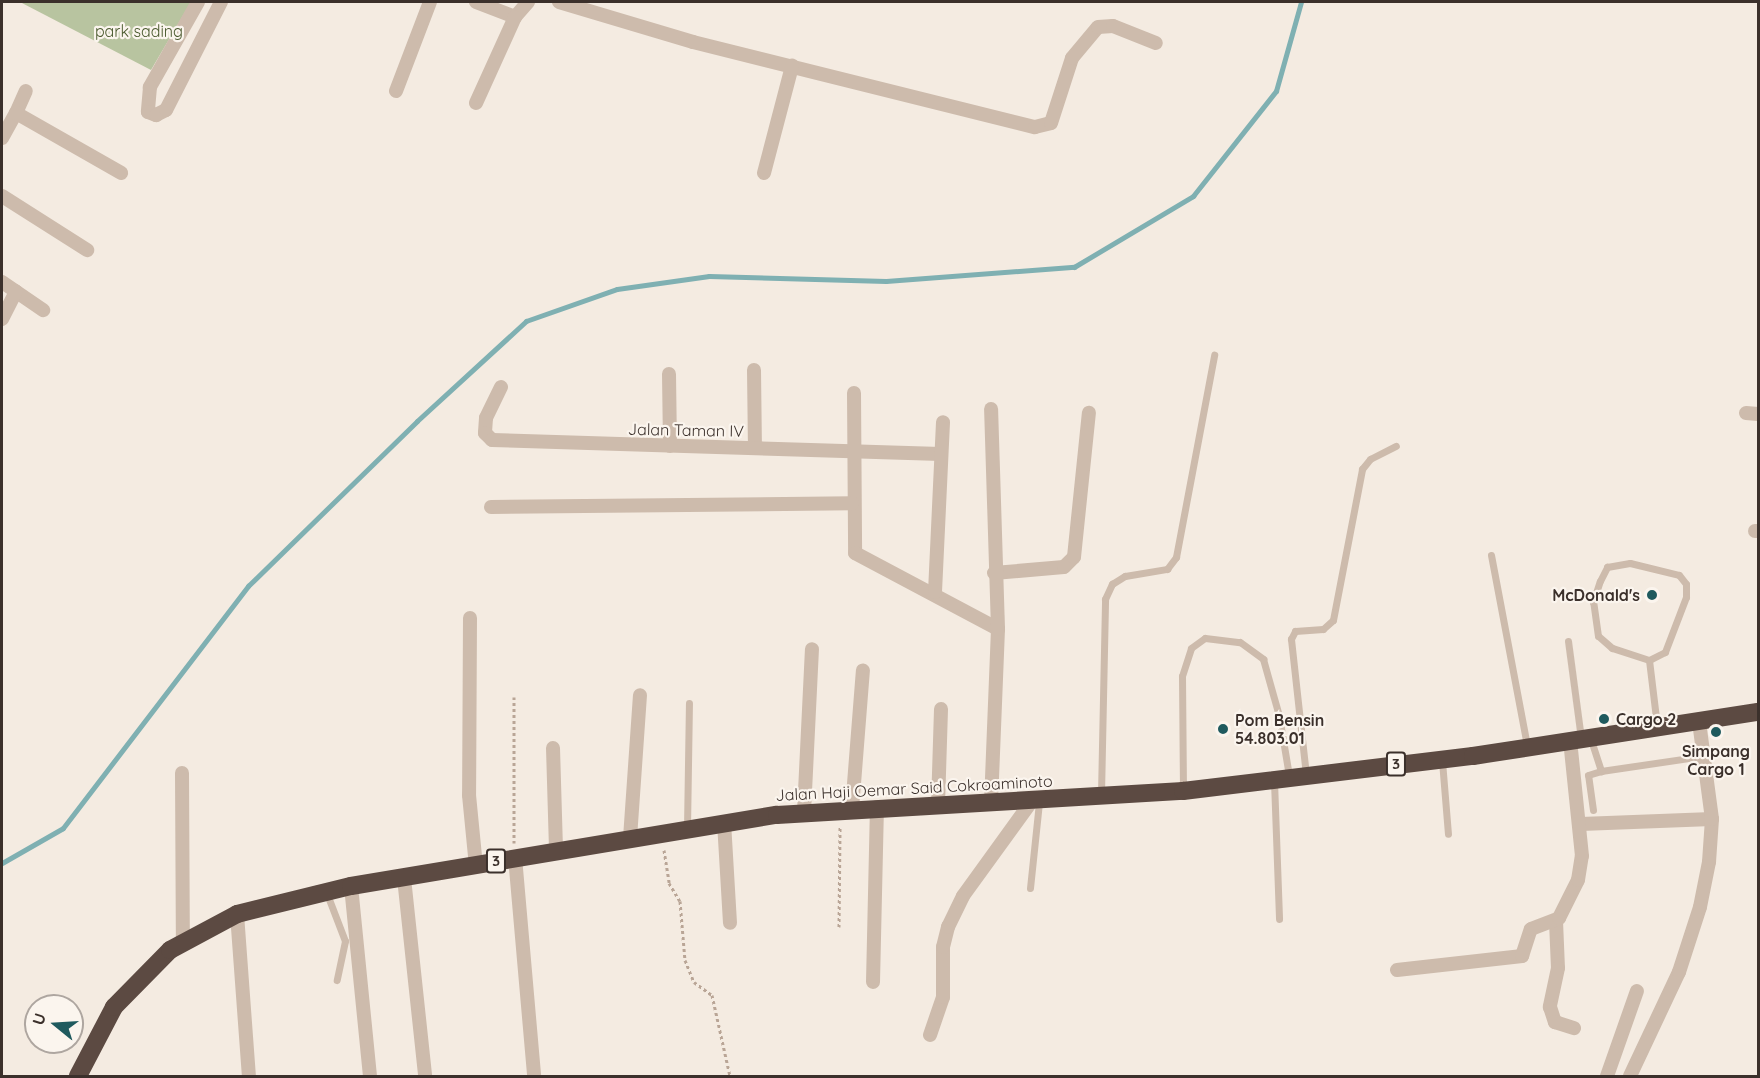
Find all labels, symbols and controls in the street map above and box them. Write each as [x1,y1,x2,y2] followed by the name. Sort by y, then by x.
[95,21,183,41] park label: park sading
[628,419,744,441] street label: Jalan Taman IV
[1552,585,1640,605] place label: McDonald's
[1645,588,1659,602] marker: McDonald's
[1616,709,1676,729] place label: Cargo 2
[1235,710,1324,748] place label: Pom Bensin 54.803.01
[1597,712,1611,726] marker: Cargo 2
[1216,722,1230,736] marker: Pom Bensin 54.803.01
[1709,725,1723,739] marker: Simpang Cargo 1
[1682,741,1750,779] place label: Simpang Cargo 1
[1386,752,1406,776] road number: 3
[775,771,1053,805] street label: Jalan Haji Oemar Said Cokroaminoto
[486,849,506,873] road number: 3
[24,994,84,1054] north arrow
[28,1011,50,1028] text: U

